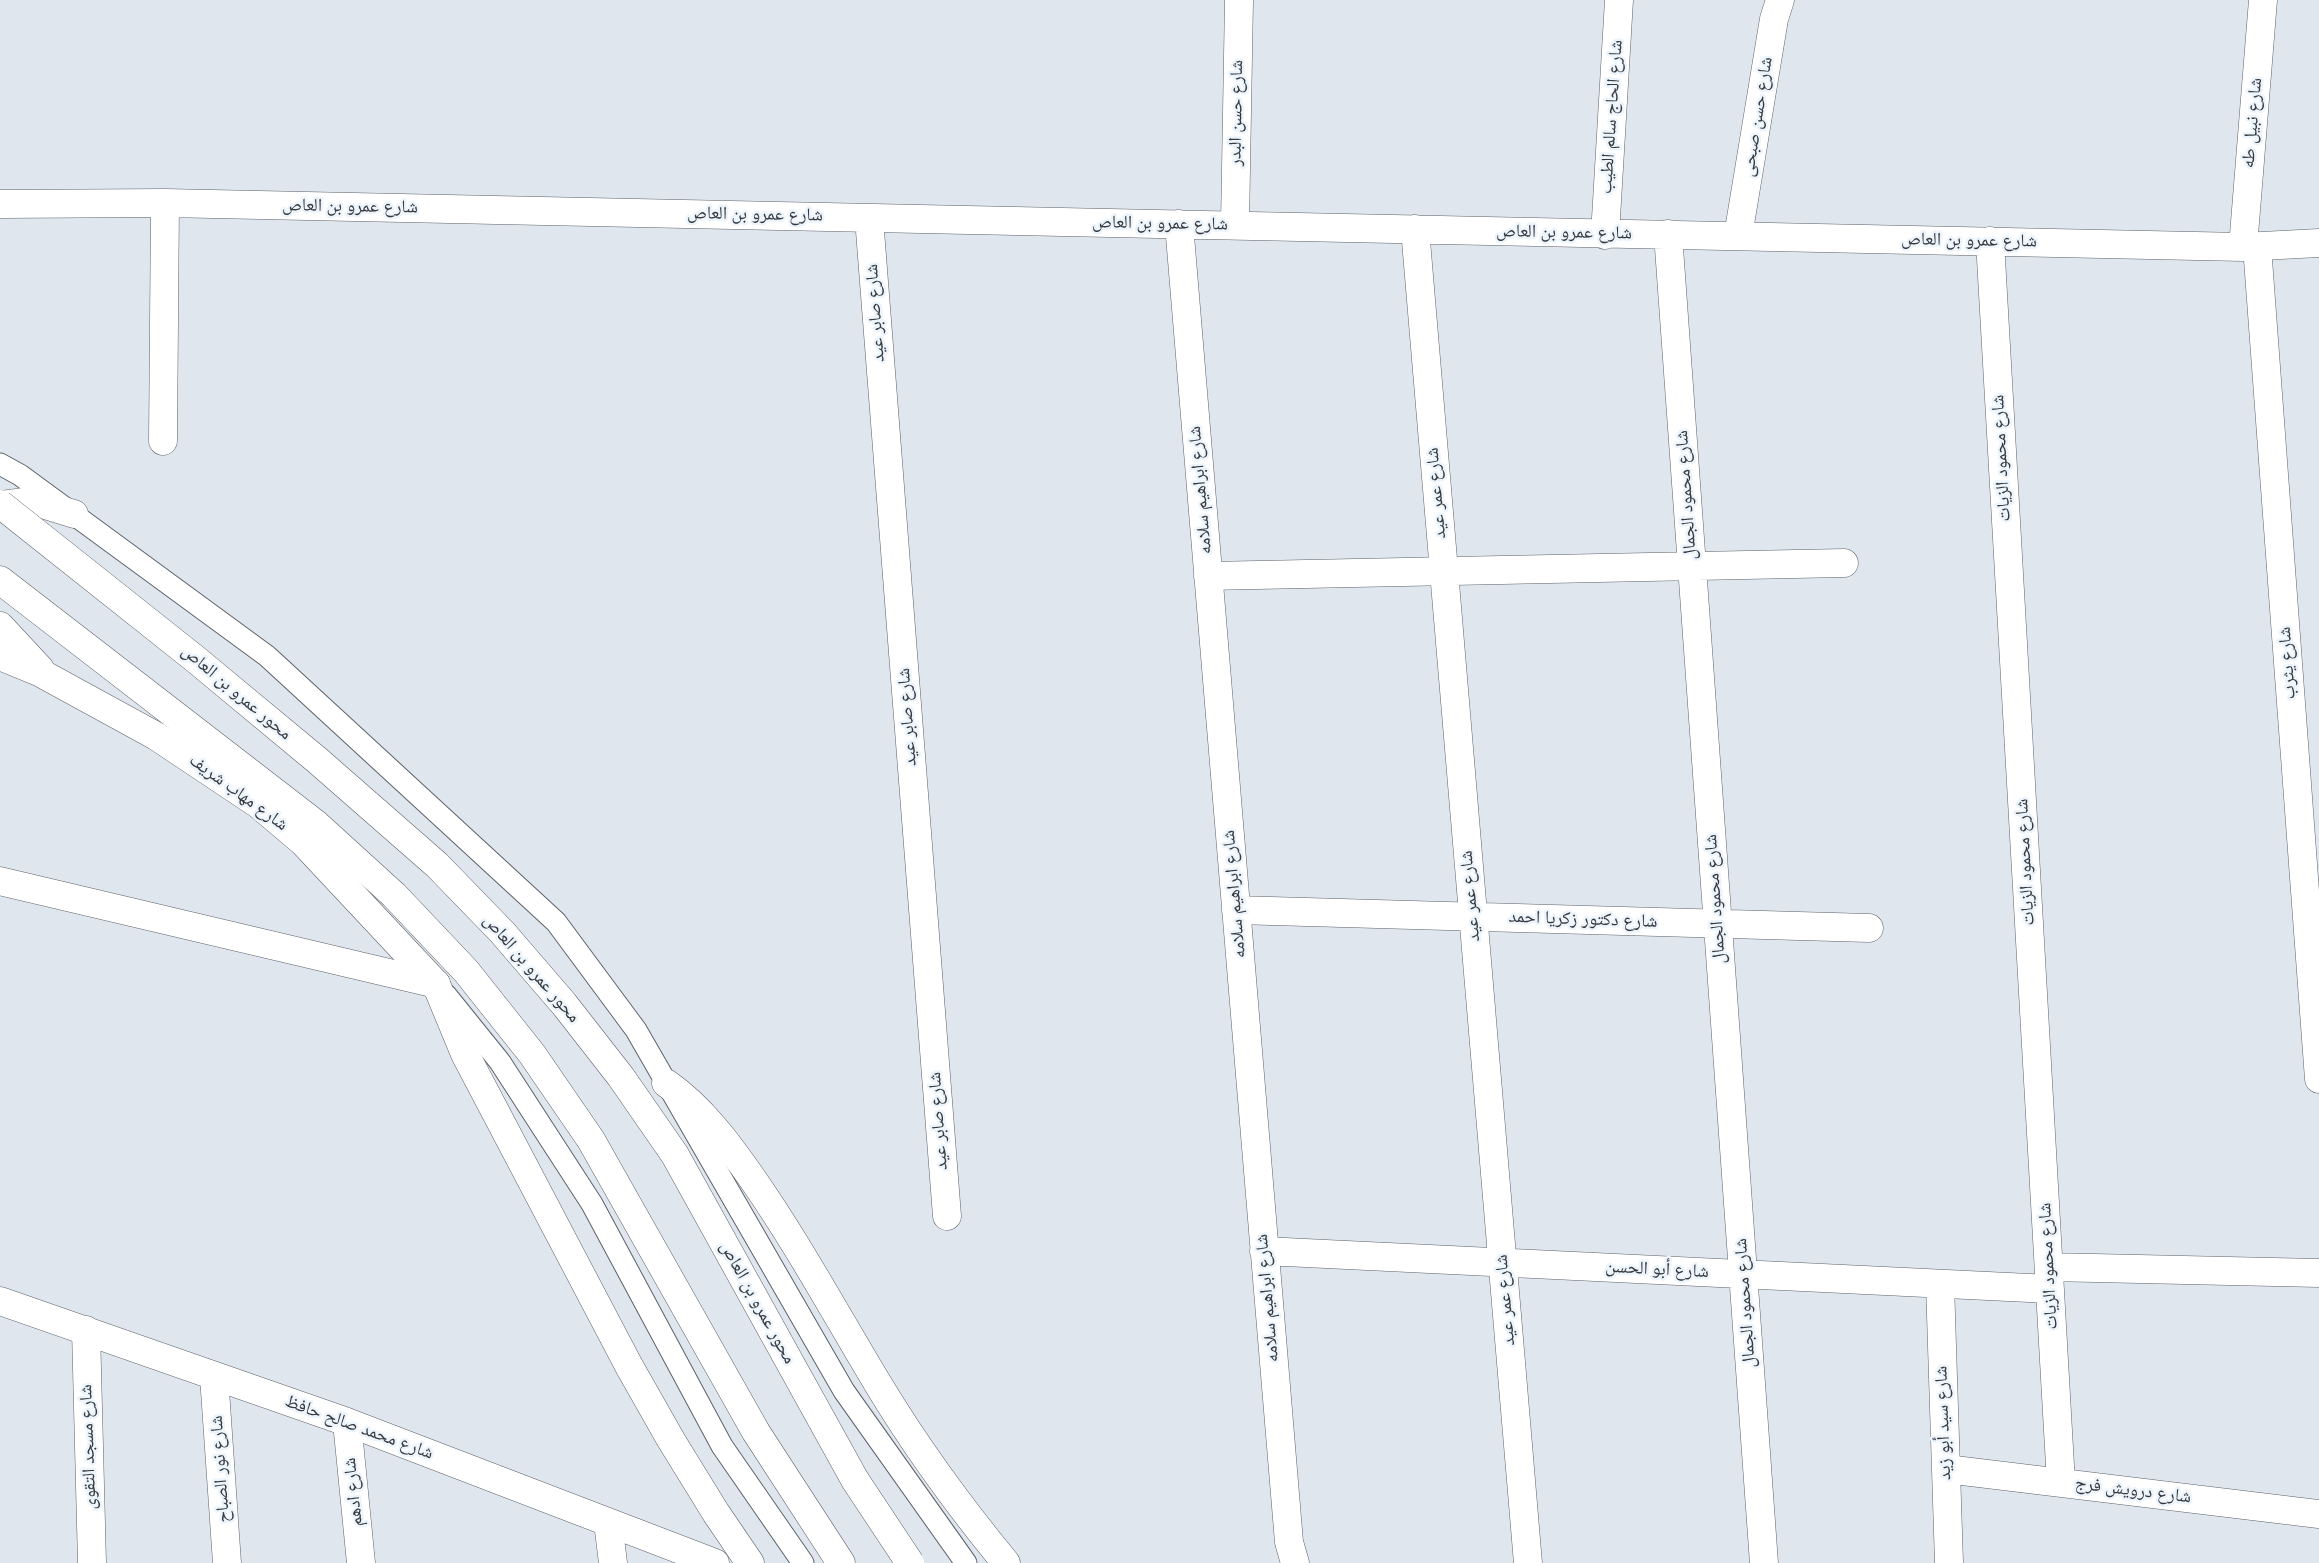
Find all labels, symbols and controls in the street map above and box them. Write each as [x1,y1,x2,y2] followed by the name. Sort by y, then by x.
[1596,39,1628,195] street label: شارع الحاج سالم الطيب
[1738,55,1778,179] street label: شارع حسن صبحى
[1225,60,1249,166] street label: شارع حسن البدر
[2238,77,2268,169] street label: شارع نبيل طه
[282,195,418,219] street label: شارع عمرو بن العاص
[687,203,823,227] street label: شارع عمرو بن العاص
[1092,212,1228,236] street label: شارع عمرو بن العاص
[1496,221,1632,245] street label: شارع عمرو بن العاص
[1901,229,2037,253] street label: شارع عمرو بن العاص
[862,263,890,363] street label: شارع صابر عيد
[1988,394,2016,522] street label: شارع محمود الزيات
[1185,425,1217,555] street label: شارع ابراهيم سلامه
[1672,430,1702,560] street label: شارع محمود الجمال
[1422,447,1452,539] street label: شارع عمر عيد
[2275,626,2301,700] street label: شارع يثرب
[177,641,295,745] street label: محور عمرو بن العاص
[894,667,922,767] street label: شارع صابر عيد
[184,750,292,836] street label: شارع مهاب شريف
[2012,798,2040,926] street label: شارع محمود الزيات
[1219,829,1251,959] street label: شارع ابراهيم سلامه
[1701,834,1731,964] street label: شارع محمود الجمال
[1456,850,1486,942] street label: شارع عمر عيد
[1508,907,1658,933] street label: شارع دكتور زكريا احمد
[478,910,584,1028] street label: محور عمرو بن العاص
[925,1071,953,1171] street label: شارع صابر عيد
[2035,1202,2063,1330] street label: شارع محمود الزيات
[1252,1233,1284,1363] street label: شارع ابراهيم سلامه
[714,1238,800,1368] street label: محور عمرو بن العاص
[1731,1238,1761,1368] street label: شارع محمود الجمال
[1491,1254,1521,1346] street label: شارع عمر عيد
[1605,1257,1709,1283] street label: شارع أبو الحسن
[1931,1366,1957,1480] street label: شارع سيد أبو زيد
[76,1384,102,1510] street label: شارع مسجد التقوى
[282,1391,436,1465] street label: شارع محمد صالح حافظ
[206,1415,236,1523] street label: شارع نور الصباح
[340,1456,368,1528] street label: شارع ادهم
[2074,1473,2192,1509] street label: شارع درويش فرج

